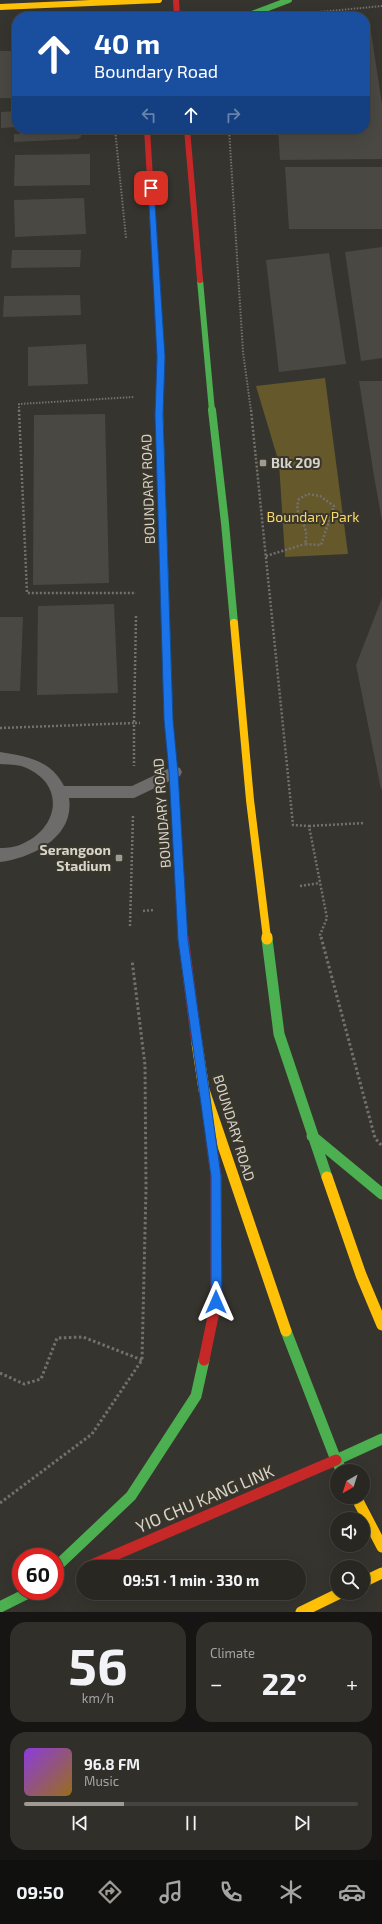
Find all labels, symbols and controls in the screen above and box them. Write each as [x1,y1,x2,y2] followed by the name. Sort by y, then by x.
[94,26,160,60] text: 40 m
[28,28,80,80] icon: ahead
[94,60,218,82] text: Boundary Road
[138,104,160,126] icon: left
[180,104,202,126] icon: ahead
[222,104,244,126] icon: right
[134,171,168,205] pin
[140,177,162,199] icon: arrive
[137,434,158,544] street label: BOUNDARY ROAD
[271,454,321,471] place label: Blk 209
[258,458,268,468] marker: Blk 209
[267,508,359,525] park label: Boundary Park
[149,757,174,869] street label: BOUNDARY ROAD
[40,841,111,874] place label: Serangoon Stadium
[114,853,124,863] marker: Serangoon Stadium
[210,1073,259,1183] street label: BOUNDARY ROAD
[195,1281,237,1323] position arrow
[133,1460,277,1536] street label: YIO CHU KANG LINK
[330,1464,370,1504] north arrow
[330,1464,370,1600] map controls
[330,1512,370,1552] button: sound
[12,1548,64,1600] speed limit sign: 60
[330,1560,370,1600] button: search
[123,1571,259,1589] text: 09:51 · 1 min · 330 m
[68,1633,128,1695] text: 56
[210,1645,255,1661] text: Climate
[262,1665,307,1701] text: 22°
[210,1670,223,1696] text: −
[346,1670,358,1696] text: +
[82,1690,114,1706] text: km/h
[84,1755,140,1773] text: 96.8 FM
[84,1773,119,1789] text: Music
[69,1812,91,1834] icon: previous
[180,1812,202,1834] icon: pause
[291,1812,313,1834] icon: next
[96,1878,124,1906] icon: directions
[157,1878,185,1906] icon: music
[217,1878,245,1906] icon: phone
[277,1878,305,1906] icon: climate
[338,1878,366,1906] icon: car
[16,1881,64,1903] text: 09:50

